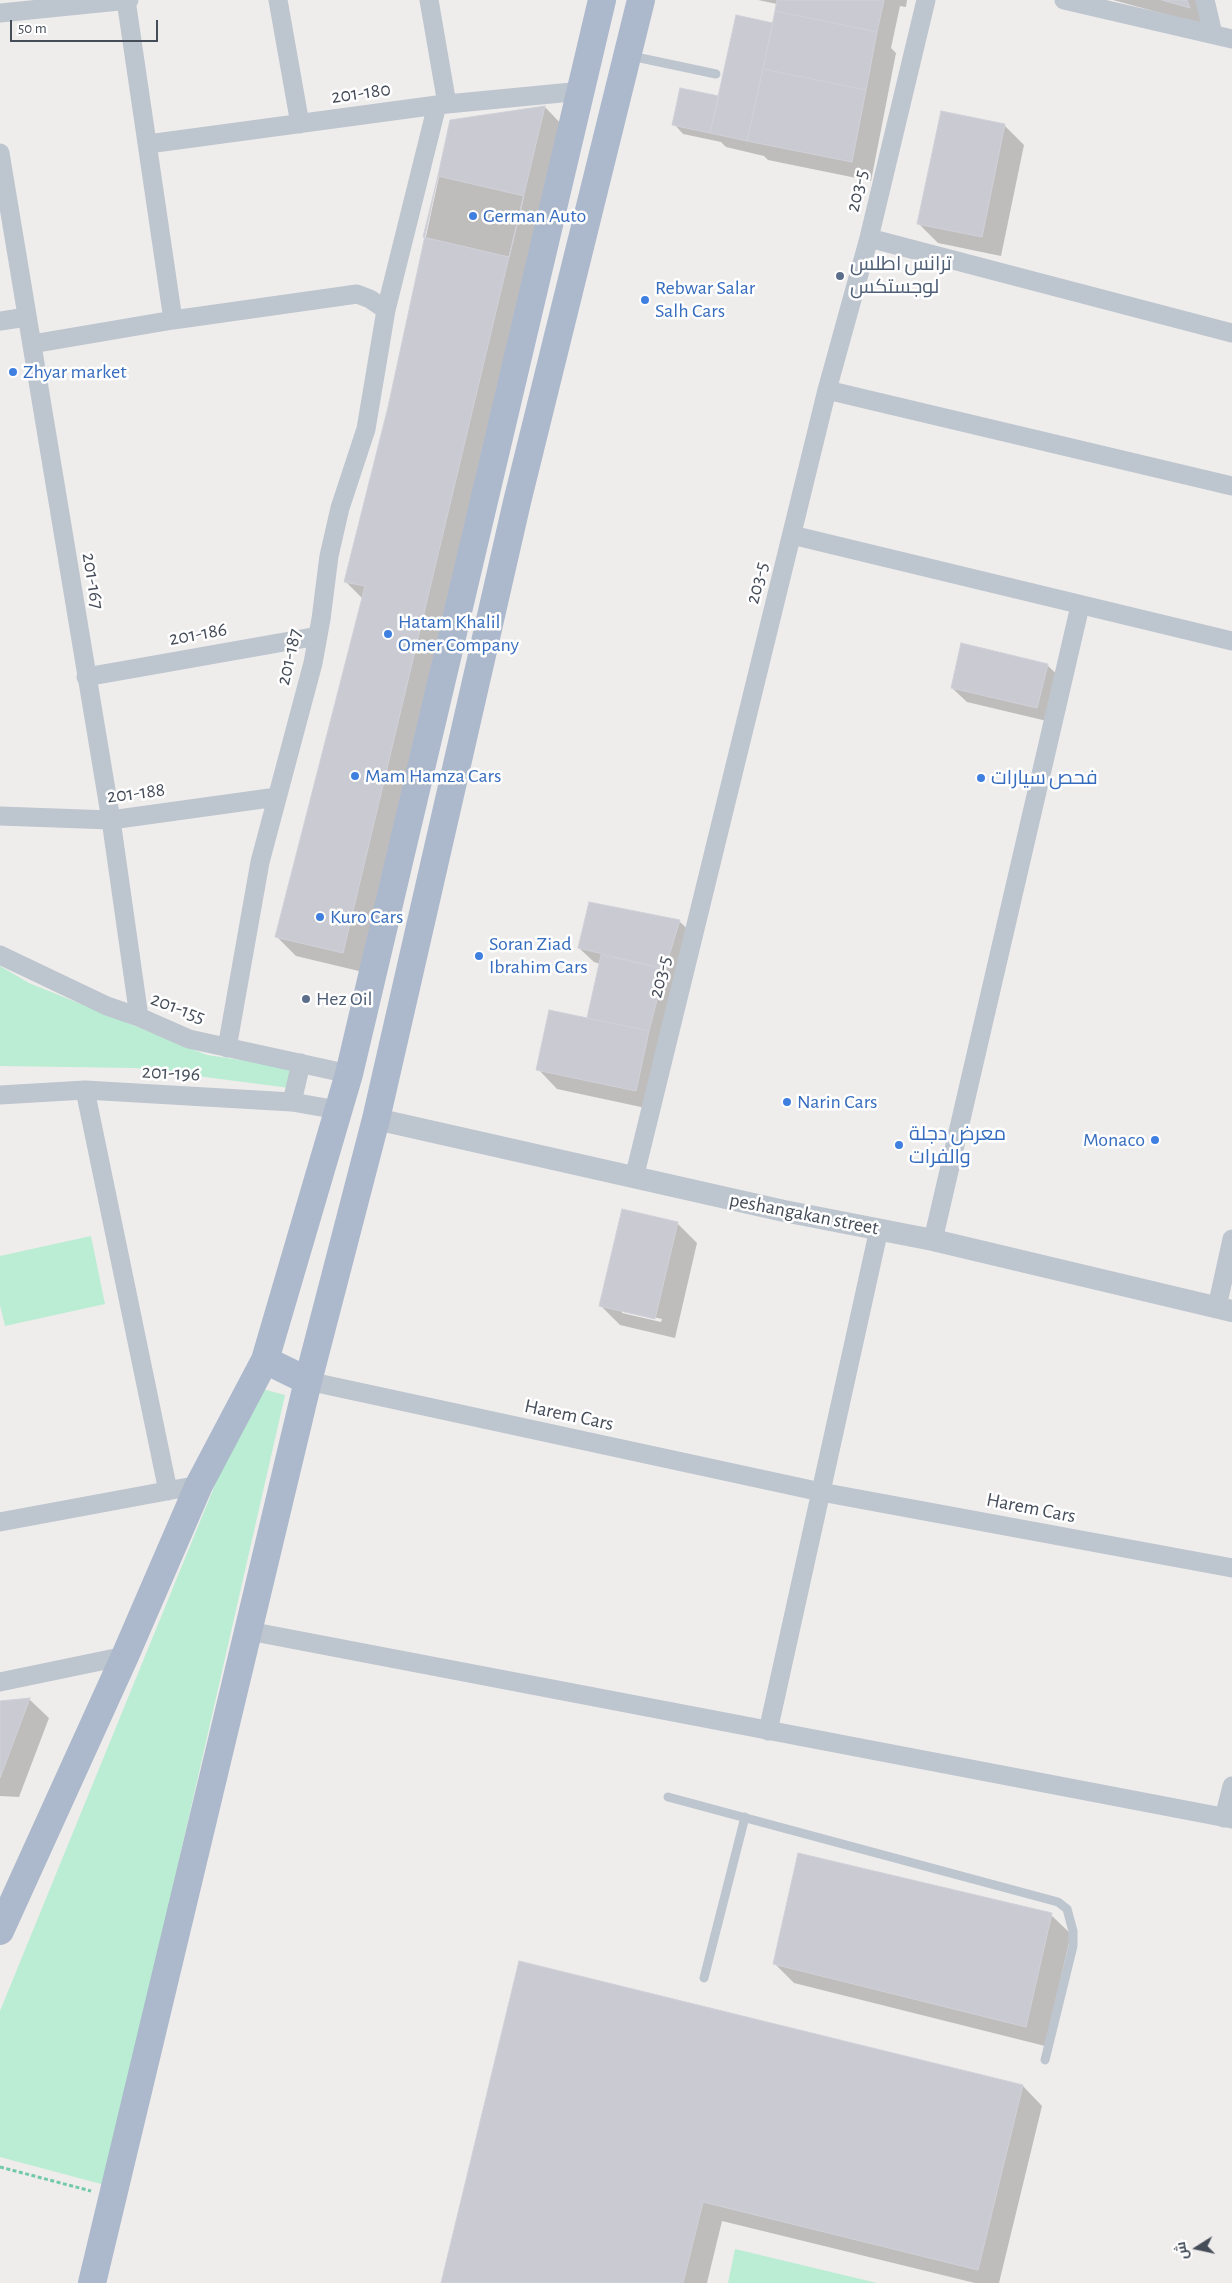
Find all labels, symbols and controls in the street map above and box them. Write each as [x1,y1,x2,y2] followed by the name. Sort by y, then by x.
[12,10,160,42] scale bar
[18,21,47,36] text: 50 m
[330,77,392,109] street label: 201-180
[841,168,873,214] street label: 203-5
[483,204,586,228] place label: German Auto
[467,210,479,222] marker: German Auto
[850,252,952,299] place label: ترانس اطلس لوجستكس
[834,270,846,282] marker: ترانس اطلس لوجستكس
[655,276,755,323] place label: Rebwar Salar Salh Cars
[639,294,651,306] marker: Rebwar Salar Salh Cars
[23,360,127,384] place label: Zhyar market
[7,366,19,378] marker: Zhyar market
[77,551,109,611] street label: 201-167
[740,560,774,606] street label: 203-5
[398,610,519,657] place label: Hatam Khalil Omer Company
[167,617,229,651] street label: 201-186
[271,626,307,688] street label: 201-187
[382,628,394,640] marker: Hatam Khalil Omer Company
[365,764,501,788] place label: Mam Hamza Cars
[991,766,1098,790] place label: فحص سيارات
[349,770,361,782] marker: Mam Hamza Cars
[975,772,987,784] marker: فحص سيارات
[105,778,167,808] street label: 201-188
[330,905,403,929] place label: Kuro Cars
[314,911,326,923] marker: Kuro Cars
[489,932,588,979] place label: Soran Ziad Ibrahim Cars
[473,950,485,962] marker: Soran Ziad Ibrahim Cars
[643,954,677,1000] street label: 203-5
[147,987,209,1029] street label: 201-155
[316,987,373,1011] place label: Hez Oil
[300,993,312,1005] marker: Hez Oil
[141,1059,201,1087] street label: 201-196
[797,1090,878,1114] place label: Narin Cars
[781,1096,793,1108] marker: Narin Cars
[909,1122,1006,1169] place label: معرض دجلة والفرات
[1083,1128,1145,1152] place label: Monaco
[1149,1134,1161,1146] marker: Monaco
[893,1139,905,1151] marker: معرض دجلة والفرات
[727,1188,881,1240] street label: peshangakan street
[522,1394,616,1436] street label: Harem Cars
[984,1488,1078,1528] street label: Harem Cars
[1172,2223,1222,2273] north arrow
[1174,2241,1191,2261] text: ش

